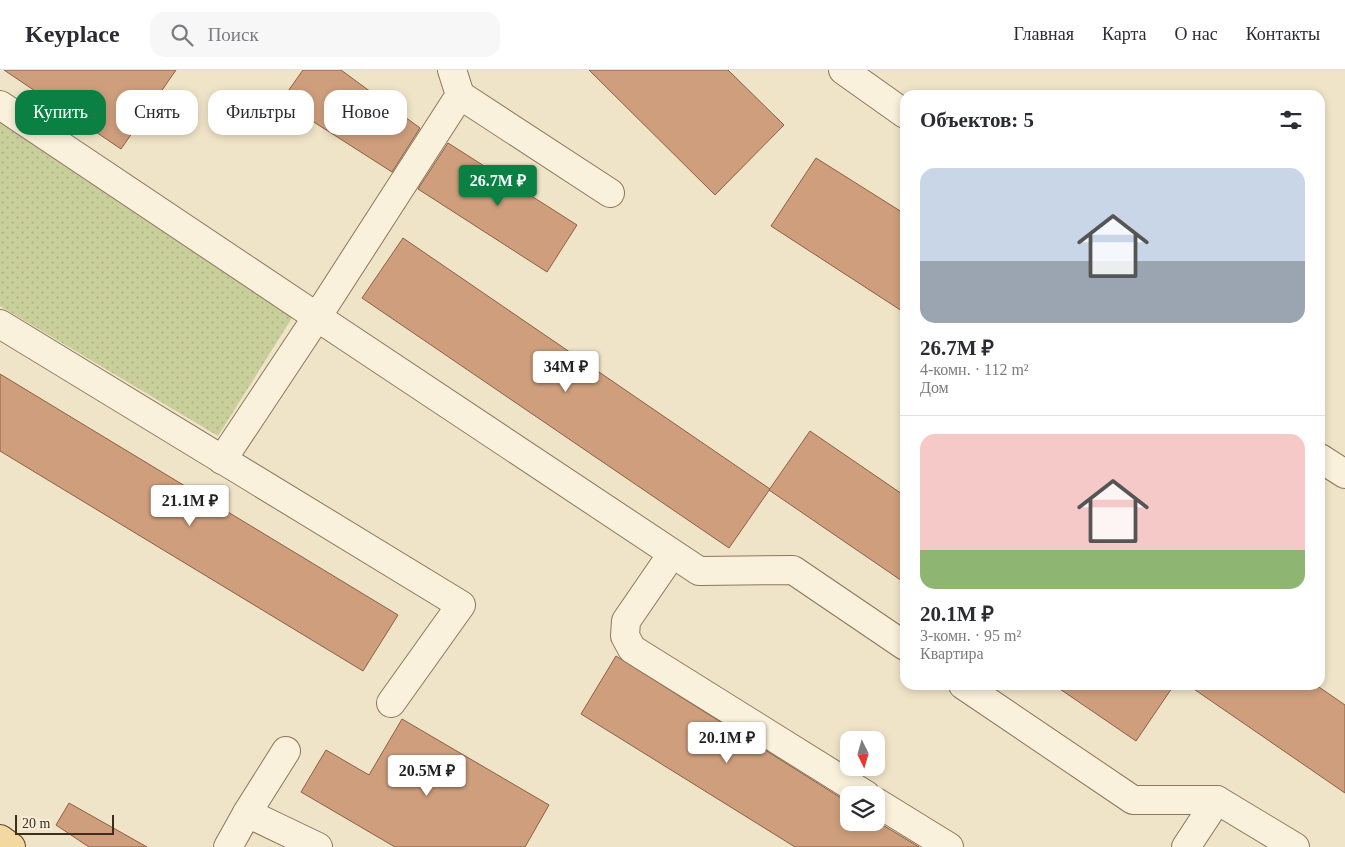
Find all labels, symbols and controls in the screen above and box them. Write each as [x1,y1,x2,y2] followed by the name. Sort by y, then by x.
[150,12,500,57] search box
[25,21,120,47] text: Keyplace
[168,21,196,49] icon: search
[208,24,259,45] text: Поиск
[1014,24,1074,44] text: Главная
[1102,24,1147,44] text: Карта
[1175,24,1218,44] text: О нас
[1246,24,1320,44] text: Контакты
[15,90,106,135] chip: Купить
[116,90,198,135] chip: Снять
[208,90,314,135] chip: Фильтры
[324,90,407,135] chip: Новое
[1277,106,1305,134] icon: filters
[920,108,1034,132] text: Объектов: 5
[452,164,544,207] pin: 26.7M ₽
[470,172,526,189] text: 26.7M ₽
[1068,201,1158,291] icon: home
[920,336,994,360] text: 26.7M ₽
[531,350,601,393] pin: 34M ₽
[544,358,588,375] text: 34M ₽
[920,361,1029,378] text: 4-комн. · 112 m²
[920,379,949,396] text: Дом
[1068,466,1158,556] icon: home
[144,484,236,527] pin: 21.1M ₽
[162,492,218,509] text: 21.1M ₽
[920,602,994,626] text: 20.1M ₽
[920,627,1021,644] text: 3-комн. · 95 m²
[920,645,984,662] text: Квартира
[681,722,773,764] pin: 20.1M ₽
[699,729,755,746] text: 20.1M ₽
[840,731,885,776] north arrow
[840,731,885,831] map controls
[381,754,473,797] pin: 20.5M ₽
[399,762,455,779] text: 20.5M ₽
[840,786,885,831] button: layers
[15,812,114,835] scale bar
[22,816,50,831] text: 20 m

